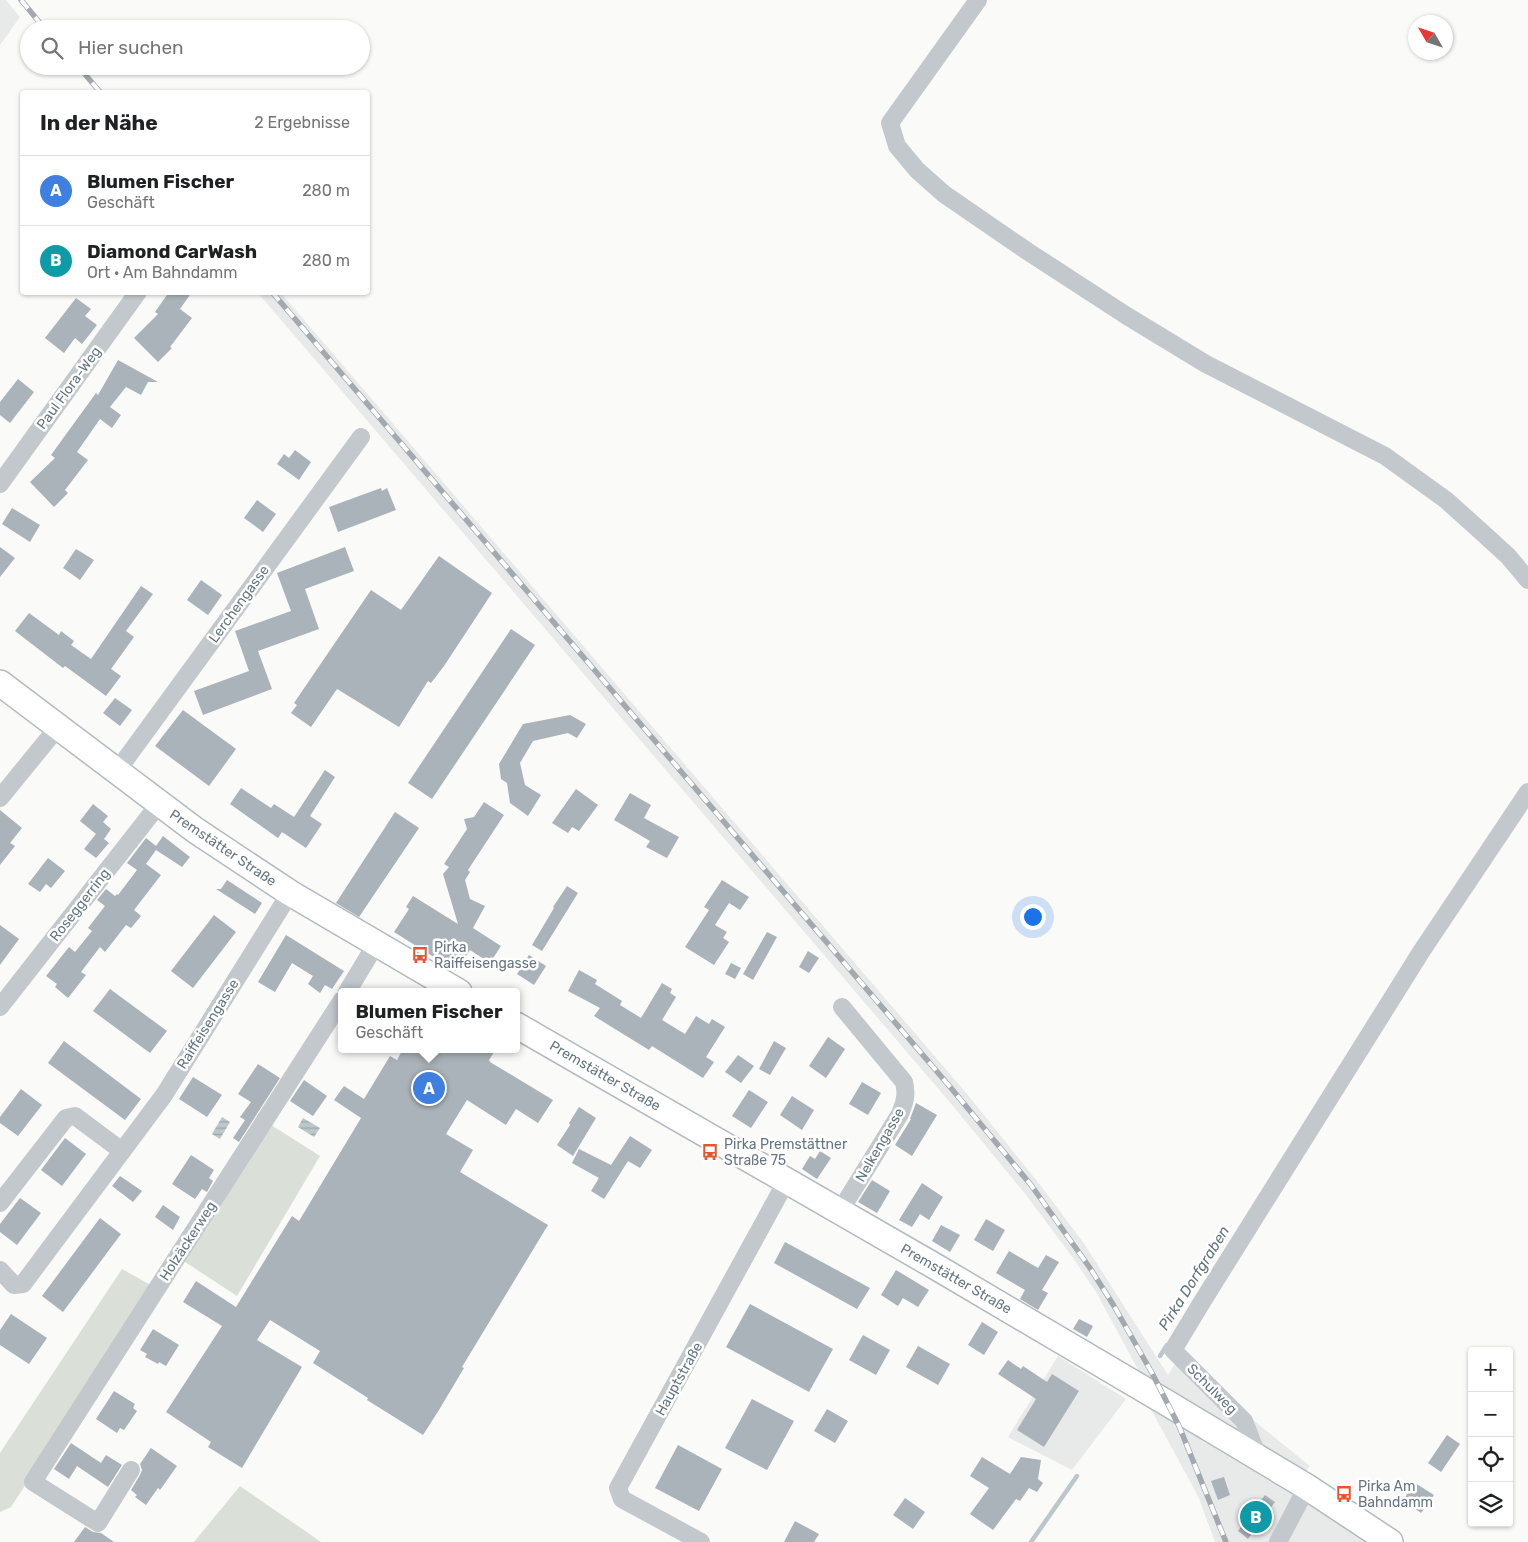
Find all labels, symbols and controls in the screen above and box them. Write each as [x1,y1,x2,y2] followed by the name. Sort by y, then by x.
[1408,15,1453,60] north arrow
[20,20,370,75] search box
[38,34,66,62] icon: search
[78,36,184,59] text: Hier suchen
[40,110,158,135] text: In der Nähe
[254,113,350,132] text: 2 Ergebnisse
[87,170,234,193] text: Blumen Fischer
[50,181,62,200] text: A
[302,181,350,200] text: 280 m
[87,193,155,212] text: Geschäft
[87,240,257,263] text: Diamond CarWash
[50,251,62,270] text: B
[302,251,350,270] text: 280 m
[87,263,238,282] text: Ort · Am Bahndamm
[33,343,105,433] street label: Paul Flora-Weg
[205,562,273,646] street label: Lerchengasse
[166,806,280,890] street label: Premstätter Straße
[46,865,114,945] street label: Roseggerring
[1020,904,1046,930] your location
[434,939,537,972] place label: Pirka Raiffeisengasse
[410,945,430,965] bus stop icon: Pirka Raiffeisengasse
[174,976,243,1072] street label: Raiffeisengasse
[338,988,520,1053] popup
[355,1000,503,1023] text: Blumen Fischer
[355,1023,423,1042] text: Geschäft
[547,1037,664,1115] street label: Premstätter Straße
[413,1069,445,1107] pin: A
[852,1105,908,1185] street label: Nelkengasse
[724,1136,848,1169] place label: Pirka Premstättner Straße 75
[700,1142,720,1162] bus stop icon: Pirka Premstättner Straße 75
[156,1198,220,1284] street label: Holzäckerweg
[1155,1223,1233,1333] water label: Pirka Dorfgraben
[898,1240,1015,1318] street label: Premstätter Straße
[652,1339,706,1419] street label: Hauptstraße
[1468,1347,1513,1527] map controls
[1468,1347,1513,1392] button: +
[1183,1360,1241,1418] street label: Schulweg
[1468,1392,1513,1437] button: −
[1468,1437,1513,1482] button: locate
[1358,1478,1433,1511] place label: Pirka Am Bahndamm
[1468,1482,1513,1527] button: layers
[1334,1484,1354,1504] bus stop icon: Pirka Am Bahndamm
[1240,1498,1272,1536] pin: B

